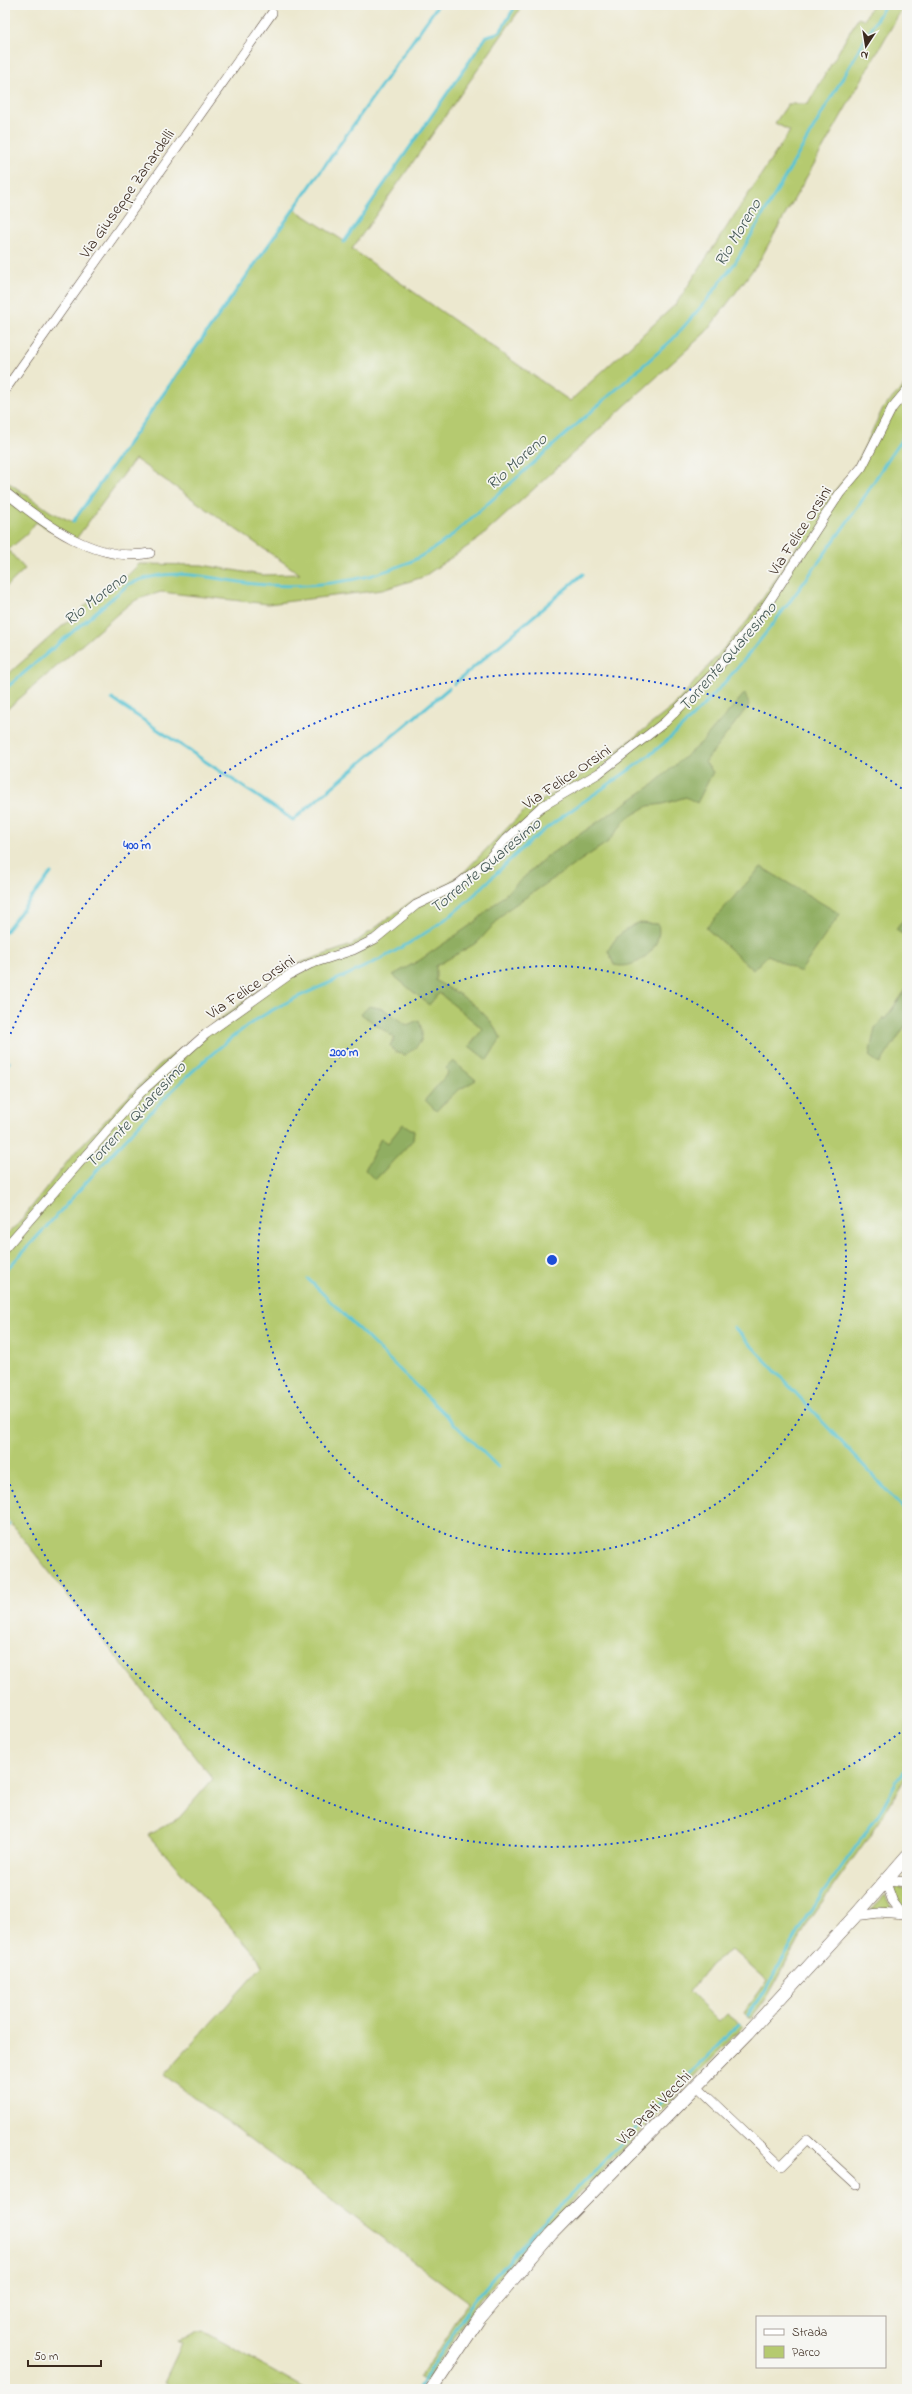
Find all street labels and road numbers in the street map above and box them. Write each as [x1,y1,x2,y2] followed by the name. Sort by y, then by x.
[73,124,182,265] street label: Via Giuseppe Zanardelli
[762,481,839,581] street label: Via Felice Orsini
[517,739,616,817] street label: Via Felice Orsini
[201,949,300,1027] street label: Via Felice Orsini
[611,2065,697,2152] street label: Via Prati Vecchi

